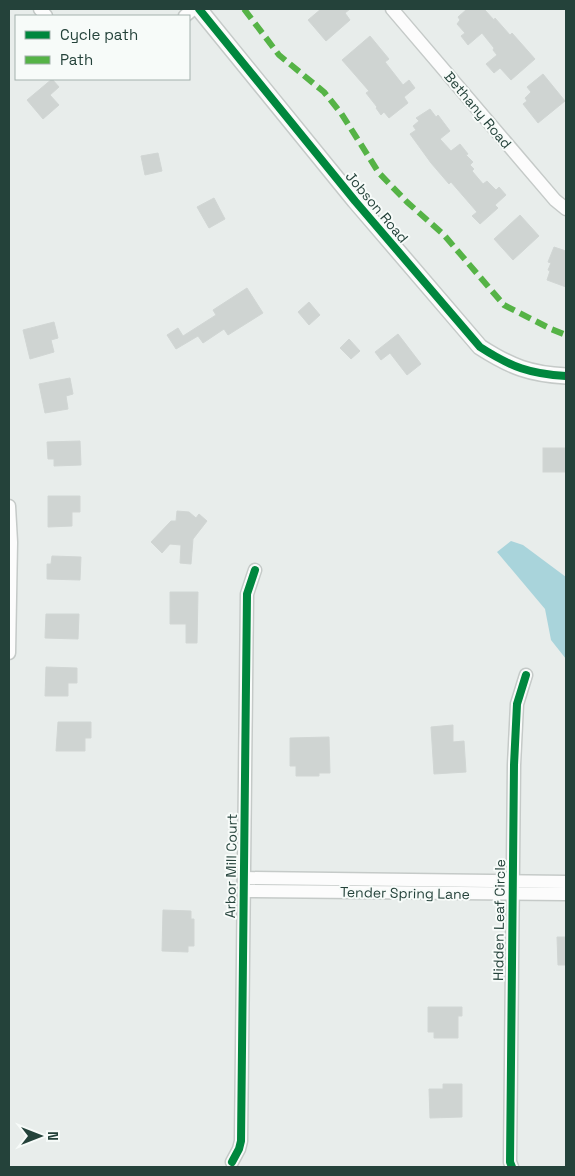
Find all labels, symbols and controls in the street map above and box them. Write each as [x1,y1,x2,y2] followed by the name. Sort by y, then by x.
[15,15,190,80] legend
[60,25,138,44] text: Cycle path
[60,50,93,69] text: Path
[440,68,516,152] street label: Bethany Road
[342,167,412,247] street label: Jobson Road
[221,814,241,918] street label: Arbor Mill Court
[489,859,509,981] street label: Hidden Leaf Circle
[340,883,470,903] street label: Tender Spring Lane
[15,1111,65,1161] north arrow
[44,1131,62,1141] text: N

